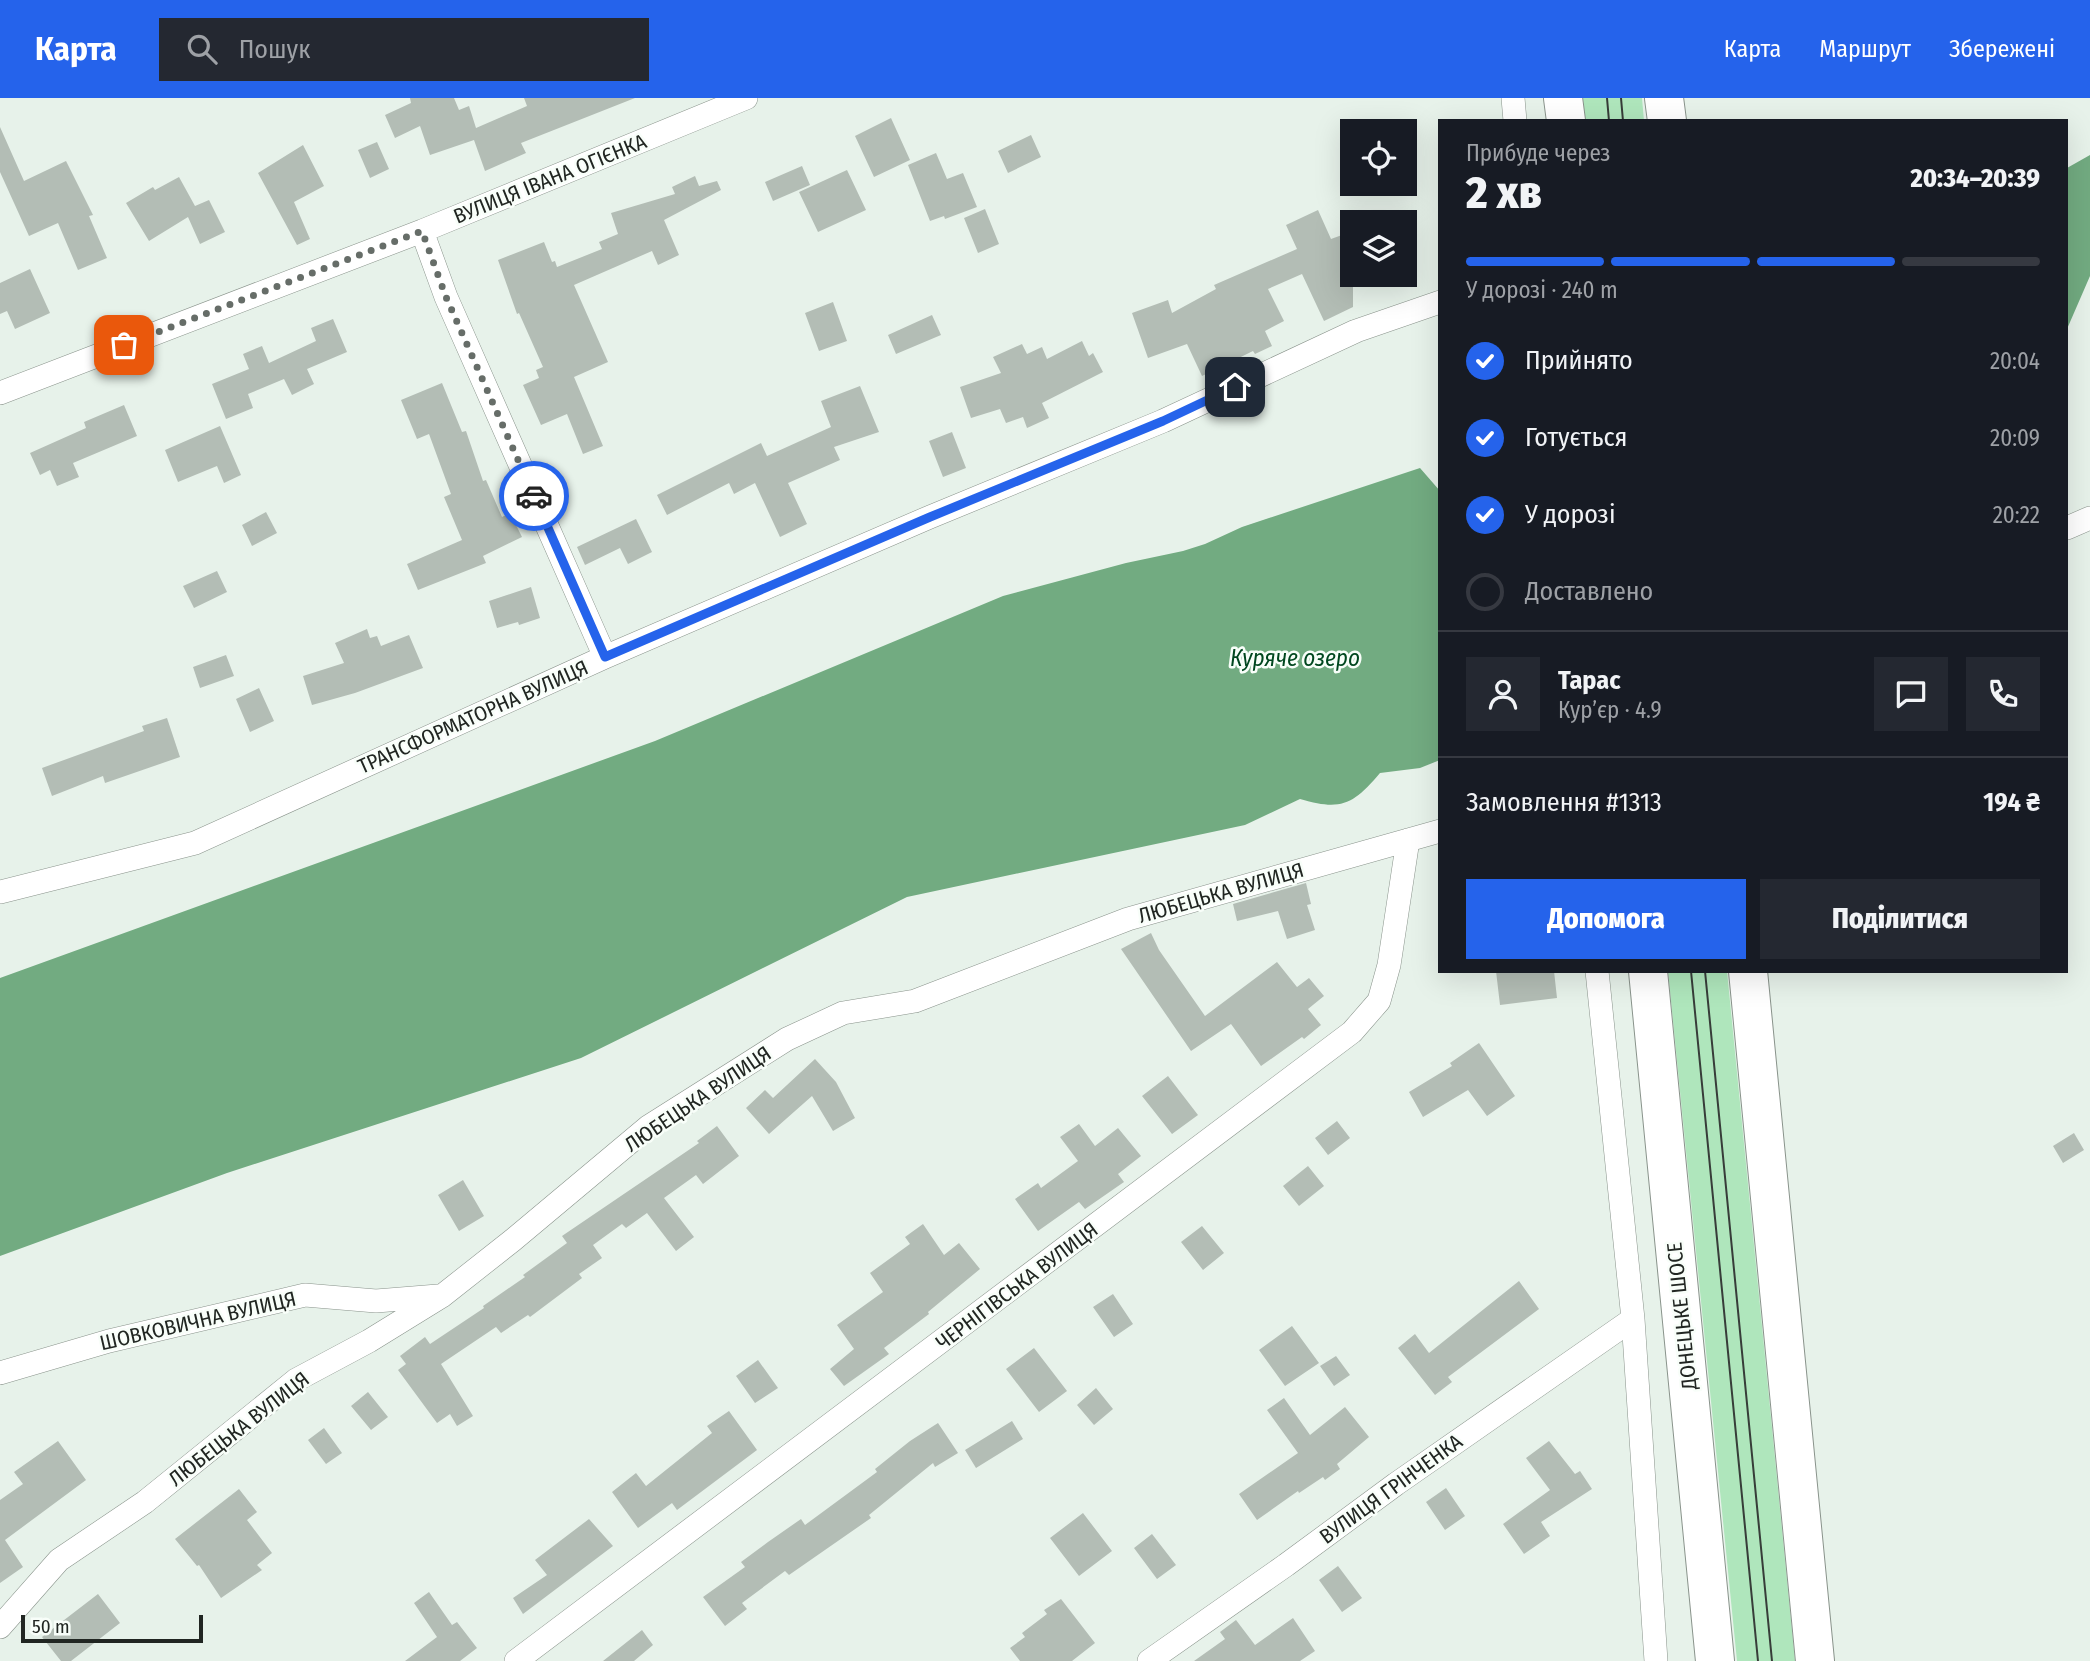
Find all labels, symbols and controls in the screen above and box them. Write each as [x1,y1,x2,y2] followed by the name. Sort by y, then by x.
[159,18,649,81] search box
[35,29,117,69] text: Карта
[183,30,221,68] icon: search
[239,34,310,65] text: Пошук
[1724,35,1781,63] text: Карта
[1819,35,1911,63] text: Маршрут
[1949,35,2055,63] text: Збережені
[1340,119,1417,287] map controls
[1340,119,1417,196] button: locate
[450,128,650,230] street label: ВУЛИЦЯ ІВАНА ОГІЄНКА
[1466,139,1611,167] text: Прибуде через
[1910,163,2040,194] text: 20:34–20:39
[1466,165,1542,220] text: 2 хв
[1340,210,1417,287] button: layers
[1466,276,1618,304] text: У дорозі · 240 m
[94,315,154,375] pin
[105,326,143,364] icon: bag
[1466,342,1504,380] icon: check
[1525,345,1633,376] text: Прийнято
[1990,347,2040,375] text: 20:04
[1205,357,1265,417] pin
[1216,368,1254,406] icon: home
[1466,419,1504,457] icon: check
[1525,422,1627,453] text: Готується
[1990,424,2040,452] text: 20:09
[499,461,569,531] courier
[515,477,553,515] icon: car
[1466,496,1504,534] icon: check
[1525,499,1615,530] text: У дорозі
[1993,501,2040,529] text: 20:22
[1525,576,1653,607] text: Доставлено
[1230,644,1360,672] water label: Куряче озеро
[354,654,592,780] street label: ТРАНСФОРМАТОРНА ВУЛИЦЯ
[1466,657,1540,731] button: person
[1874,657,1948,731] button: chat
[1966,657,2040,731] button: phone
[1558,665,1621,696] text: Тарас
[1558,696,1662,724] text: Кур’єр · 4.9
[1466,787,1662,818] text: Замовлення #1313
[1983,787,2040,818] text: 194 ₴
[1135,857,1307,929] street label: ЛЮБЕЦЬКА ВУЛИЦЯ
[1466,879,1746,959] button: Допомога
[1760,879,2040,959] button: Поділитися
[620,1040,776,1158] street label: ЛЮБЕЦЬКА ВУЛИЦЯ
[931,1217,1103,1355] street label: ЧЕРНІГІВСЬКА ВУЛИЦЯ
[1661,1241,1703,1392] street label: ДОНЕЦЬКЕ ШОСЕ
[97,1286,299,1356] street label: ШОВКОВИЧНА ВУЛИЦЯ
[164,1366,314,1492] street label: ЛЮБЕЦЬКА ВУЛИЦЯ
[1315,1428,1467,1550] street label: ВУЛИЦЯ ГРІНЧЕНКА
[21,1612,203,1644] scale bar
[32,1615,70,1638] text: 50 m

